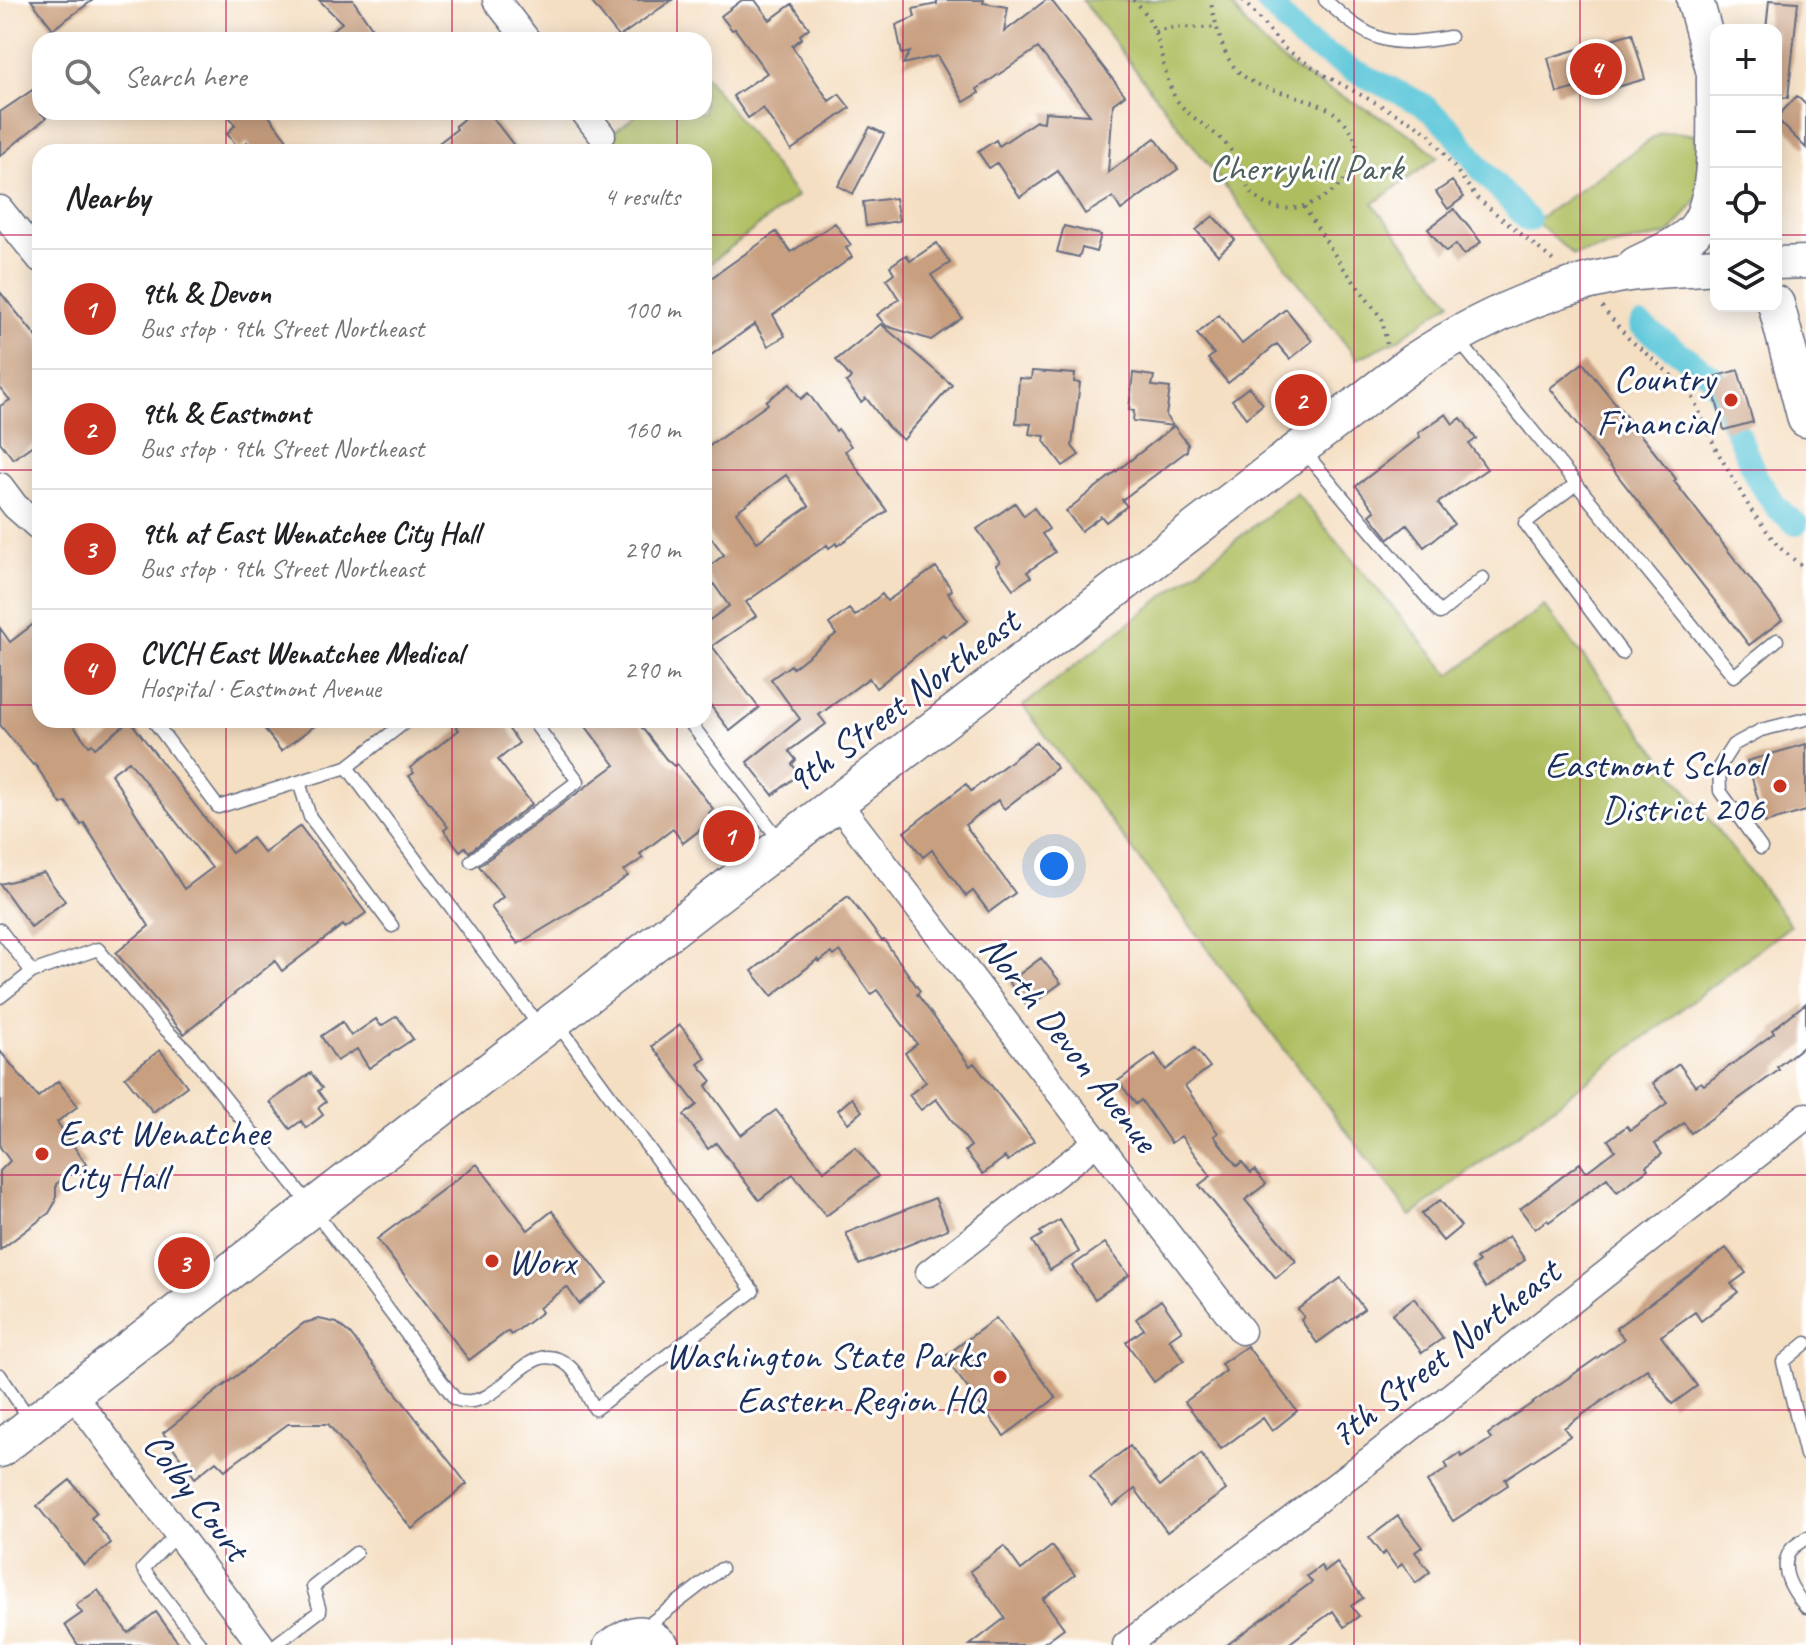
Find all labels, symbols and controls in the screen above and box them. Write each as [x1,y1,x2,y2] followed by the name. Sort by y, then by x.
[1710,24,1782,312] map controls
[1710,24,1782,96] button: +
[32,32,712,120] search box
[1570,39,1622,99] pin: 4
[60,54,104,98] icon: search
[124,57,246,95] text: Search here
[1710,96,1782,168] button: −
[1209,144,1406,191] park label: Cherryhill Park
[1710,168,1782,240] button: locate
[64,175,150,218] text: Nearby
[604,180,680,213] text: 4 results
[1710,240,1782,312] button: layers
[140,274,271,312] text: 9th & Devon
[84,293,96,326] text: 1
[624,293,680,326] text: 100 m
[140,312,424,345] text: Bus stop · 9th Street Northeast
[1597,355,1722,446] place label: Country Financial
[1275,370,1327,430] pin: 2
[1722,391,1740,409] marker: Country Financial
[140,394,310,432] text: 9th & Eastmont
[84,413,96,446] text: 2
[624,413,680,446] text: 160 m
[140,432,424,465] text: Bus stop · 9th Street Northeast
[140,514,479,552] text: 9th at East Wenatchee City Hall
[84,533,96,566] text: 3
[624,533,680,566] text: 290 m
[140,552,424,585] text: Bus stop · 9th Street Northeast
[776,596,1031,804] street label: 9th Street Northeast
[140,634,463,672] text: CVCH East Wenatchee Medical
[84,653,96,686] text: 4
[624,653,680,686] text: 290 m
[140,672,381,705] text: Hospital · Eastmont Avenue
[1545,741,1771,832] place label: Eastmont School District 206
[1771,777,1789,795] marker: Eastmont School District 206
[703,806,755,866] pin: 1
[1034,846,1074,886] your location
[970,925,1171,1163] street label: North Devon Avenue
[58,1109,272,1200] place label: East Wenatchee City Hall
[33,1145,51,1163] marker: East Wenatchee City Hall
[158,1233,210,1293] pin: 3
[508,1238,578,1285] place label: Worx
[1319,1247,1572,1458] street label: 7th Street Northeast
[483,1252,501,1270] marker: Worx
[665,1332,987,1423] place label: Washington State Parks Eastern Region HQ
[991,1368,1009,1386] marker: Washington State Parks Eastern Region HQ
[133,1423,262,1572] street label: Colby Court

